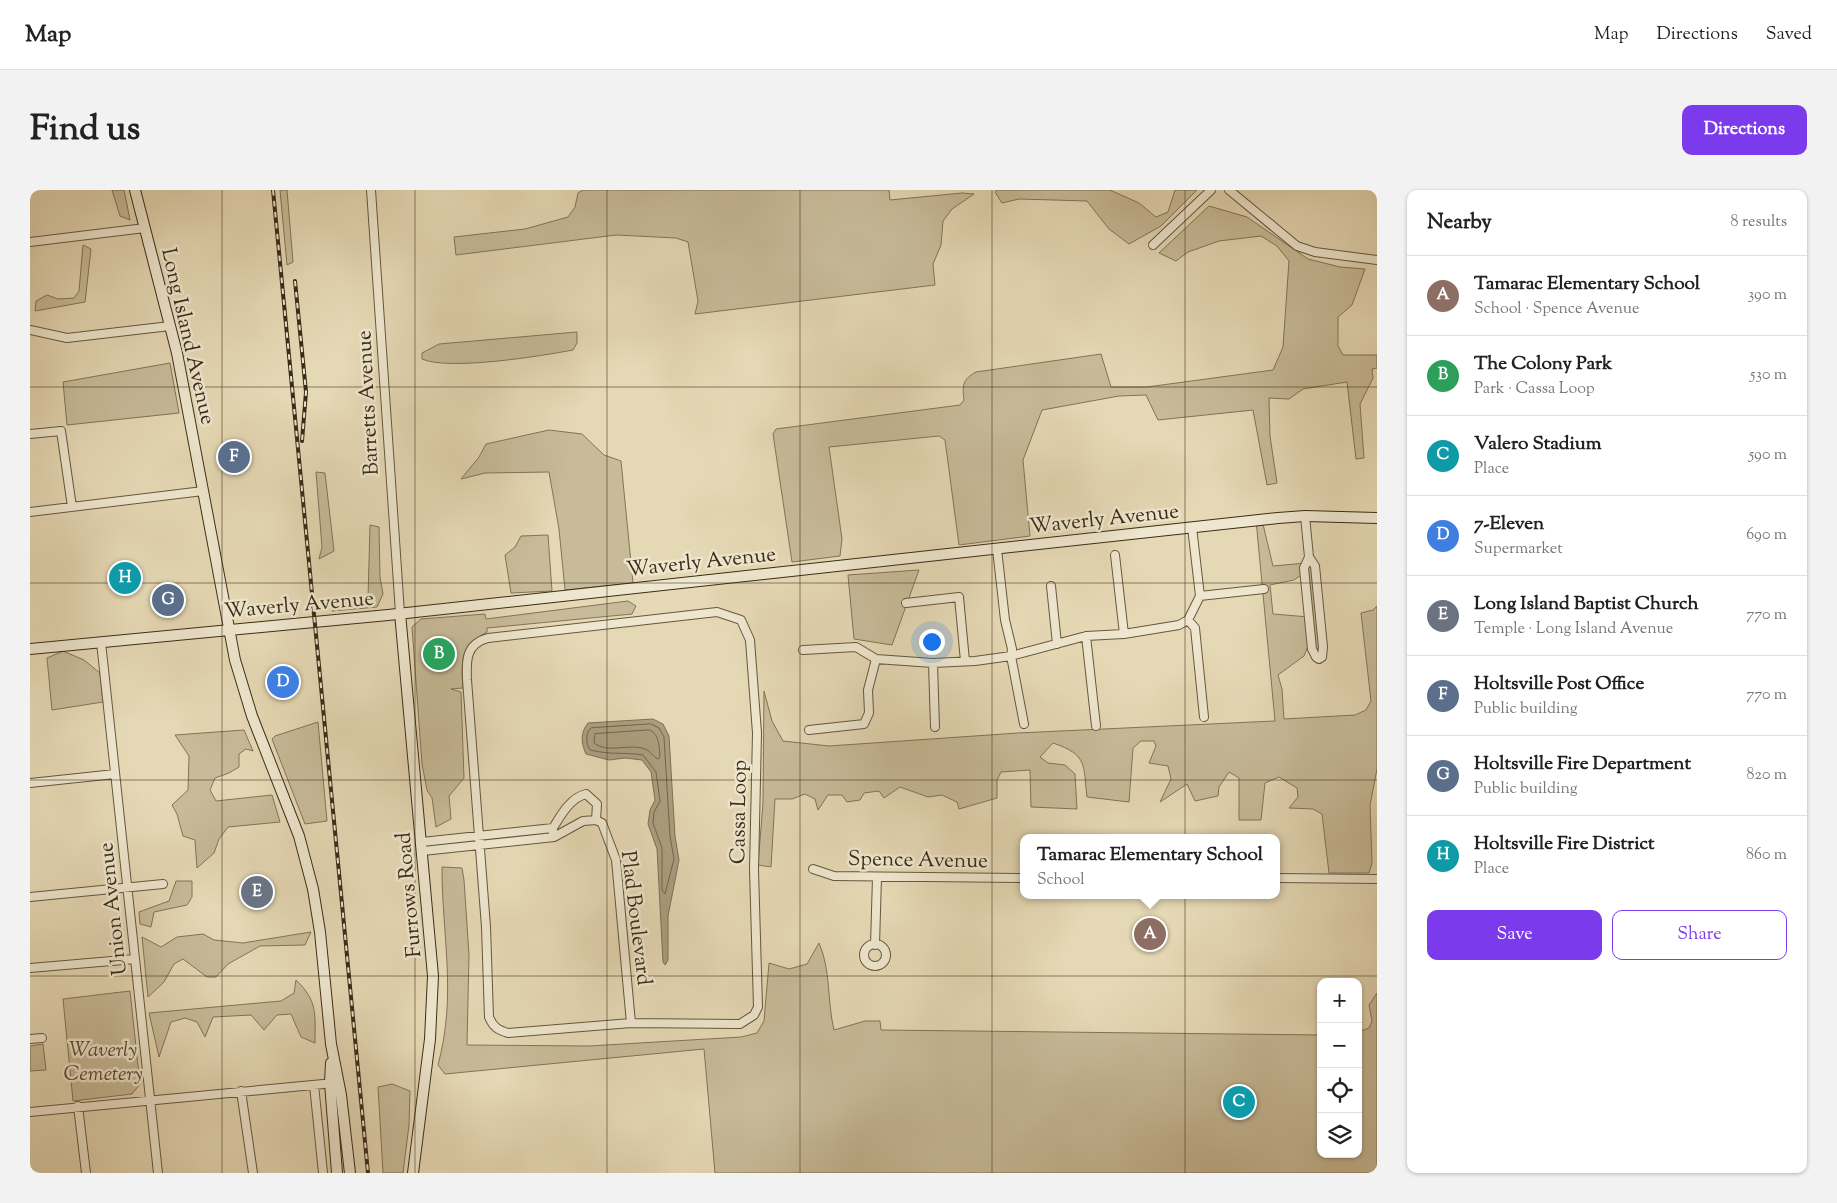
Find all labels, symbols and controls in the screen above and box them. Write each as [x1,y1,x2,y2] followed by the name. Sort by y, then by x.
[25,18,71,52] text: Map
[1594,22,1629,48] text: Map
[1657,22,1738,48] text: Directions
[1766,22,1812,48] text: Saved
[30,105,140,156] text: Find us
[1682,105,1807,155] button: Directions
[1427,208,1492,238] text: Nearby
[1731,211,1787,234] text: 8 results
[152,245,222,428] street label: Long Island Avenue
[1474,271,1700,298] text: Tamarac Elementary School
[1437,284,1450,307] text: A
[1748,284,1787,307] text: 390 m
[1474,298,1639,321] text: School · Spence Avenue
[350,330,388,476] street label: Barretts Avenue
[1474,351,1612,378] text: The Colony Park
[1438,364,1448,387] text: B
[1750,364,1787,387] text: 530 m
[1474,378,1595,401] text: Park · Cassa Loop
[1474,431,1602,458] text: Valero Stadium
[218,438,250,476] pin: F
[1437,444,1449,467] text: C
[1749,444,1787,467] text: 590 m
[1474,458,1509,481] text: Place
[1028,497,1180,543] street label: Waverly Avenue
[1474,511,1544,538] text: 7-Eleven
[1437,524,1449,547] text: D
[1746,524,1787,547] text: 690 m
[1474,538,1563,561] text: Supermarket
[625,540,777,586] street label: Waverly Avenue
[109,559,141,597] pin: H
[152,581,184,619] pin: G
[223,585,375,627] street label: Waverly Avenue
[1474,591,1699,618] text: Long Island Baptist Church
[1438,604,1448,627] text: E
[1746,604,1787,627] text: 770 m
[1474,618,1673,641] text: Temple · Long Island Avenue
[919,629,945,655] your location
[423,635,455,673] pin: B
[267,663,299,701] pin: D
[1474,671,1644,698] text: Holtsville Post Office
[1439,684,1447,707] text: F
[1746,684,1787,707] text: 770 m
[1474,698,1578,721] text: Public building
[1474,751,1691,778] text: Holtsville Fire Department
[724,760,756,864] street label: Cassa Loop
[1436,764,1450,787] text: G
[1747,764,1787,787] text: 820 m
[1474,778,1578,801] text: Public building
[390,831,430,959] street label: Furrows Road
[1474,831,1654,858] text: Holtsville Fire District
[1020,834,1280,899] popup
[92,841,136,977] street label: Union Avenue
[1037,842,1263,869] text: Tamarac Elementary School
[1437,844,1449,867] text: H
[1746,844,1787,867] text: 860 m
[848,845,988,877] street label: Spence Avenue
[612,849,658,987] street label: Plad Boulevard
[1474,858,1509,881] text: Place
[1037,869,1085,892] text: School
[241,873,273,911] pin: E
[1427,910,1602,960] button: Save
[1612,910,1787,960] button: Share
[1134,915,1166,953] pin: A
[1317,978,1362,1158] map controls
[1317,978,1362,1023] button: +
[1317,1023,1362,1068] button: −
[64,1036,142,1090] park label: Waverly Cemetery
[1317,1068,1362,1113] button: locate
[1223,1083,1255,1121] pin: C
[1317,1113,1362,1158] button: layers

